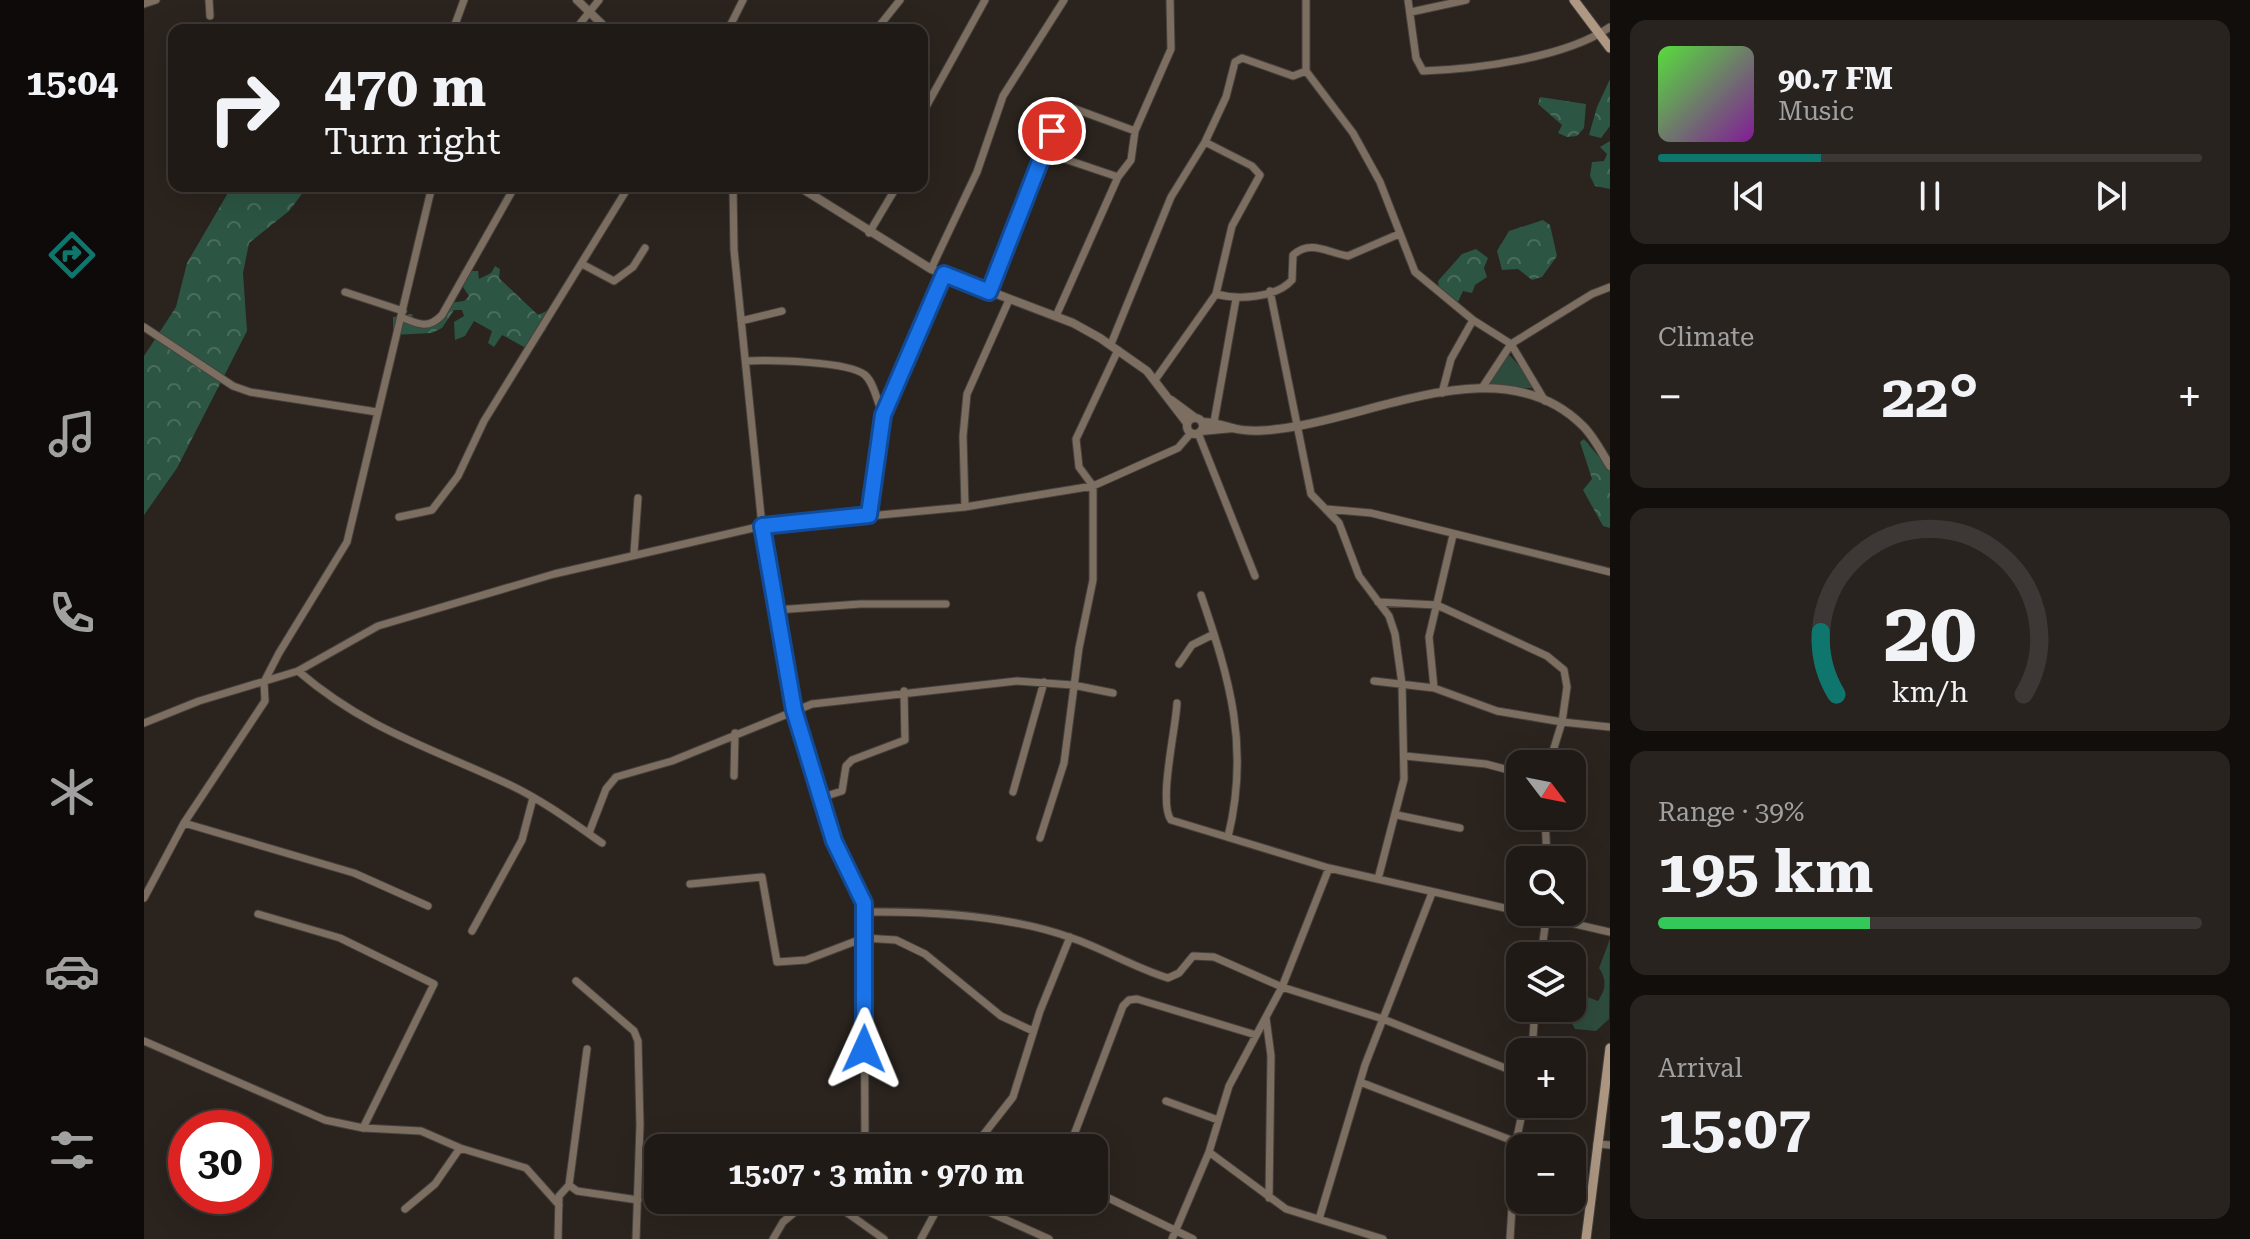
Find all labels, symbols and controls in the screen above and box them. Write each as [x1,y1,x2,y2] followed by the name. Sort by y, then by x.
[324,54,486,120] text: 470 m
[192,56,296,160] icon: right
[1778,61,1893,96] text: 90.7 FM
[26,62,118,104] text: 15:04
[1778,96,1854,126] text: Music
[1018,97,1086,165] pin
[1030,109,1074,153] icon: arrive
[324,121,501,163] text: Turn right
[1727,174,1771,218] icon: previous
[1908,174,1952,218] icon: pause
[2089,174,2133,218] icon: next
[44,227,100,283] icon: directions
[1658,322,1754,352] text: Climate
[1881,361,1979,432] text: 22°
[1658,371,1683,423] text: −
[2177,371,2202,423] text: +
[44,406,100,462] icon: music
[1883,584,1977,681] text: 20
[44,585,100,641] icon: phone
[1892,676,1968,710] text: km/h
[1506,750,1586,830] north arrow
[1506,750,1586,1214] map controls
[44,764,100,820] icon: climate
[1658,797,1804,827] text: Range · 39%
[1658,836,1873,907] text: 195 km
[1506,846,1586,926] button: search
[1506,942,1586,1022] button: layers
[44,943,100,999] icon: car
[822,1007,906,1091] position arrow
[1506,1038,1586,1118] button: +
[1658,1053,1743,1083] text: Arrival
[1658,1092,1811,1163] text: 15:07
[168,1110,272,1214] speed limit sign: 30
[44,1122,100,1178] icon: filters
[1506,1134,1586,1214] button: −
[728,1156,1024,1191] text: 15:07 · 3 min · 970 m

